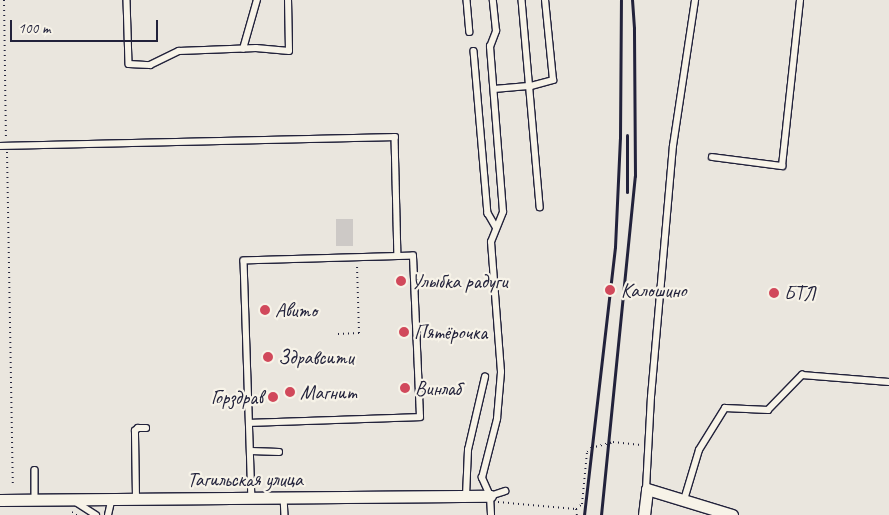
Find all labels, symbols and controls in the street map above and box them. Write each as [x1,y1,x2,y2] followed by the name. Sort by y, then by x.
[12,10,160,42] scale bar
[18,19,50,38] text: 100 m
[411,269,507,293] place label: Улыбка радуги
[395,275,407,287] marker: Улыбка радуги
[621,278,687,302] place label: Калошино
[784,281,815,305] place label: БТЛ
[603,283,617,297] marker: Калошино
[768,287,780,299] marker: БТЛ
[275,298,317,322] place label: Авито
[259,304,271,316] marker: Авито
[414,320,487,344] place label: Пятёрочка
[398,326,410,338] marker: Пятёрочка
[278,345,353,369] place label: Здравсити
[262,351,274,363] marker: Здравсити
[415,376,461,400] place label: Винлаб
[300,380,357,404] place label: Магнит
[399,382,411,394] marker: Винлаб
[211,385,263,409] place label: Горздрав
[284,386,296,398] marker: Магнит
[267,391,279,403] marker: Горздрав
[187,467,303,491] street label: Тагильская улица

